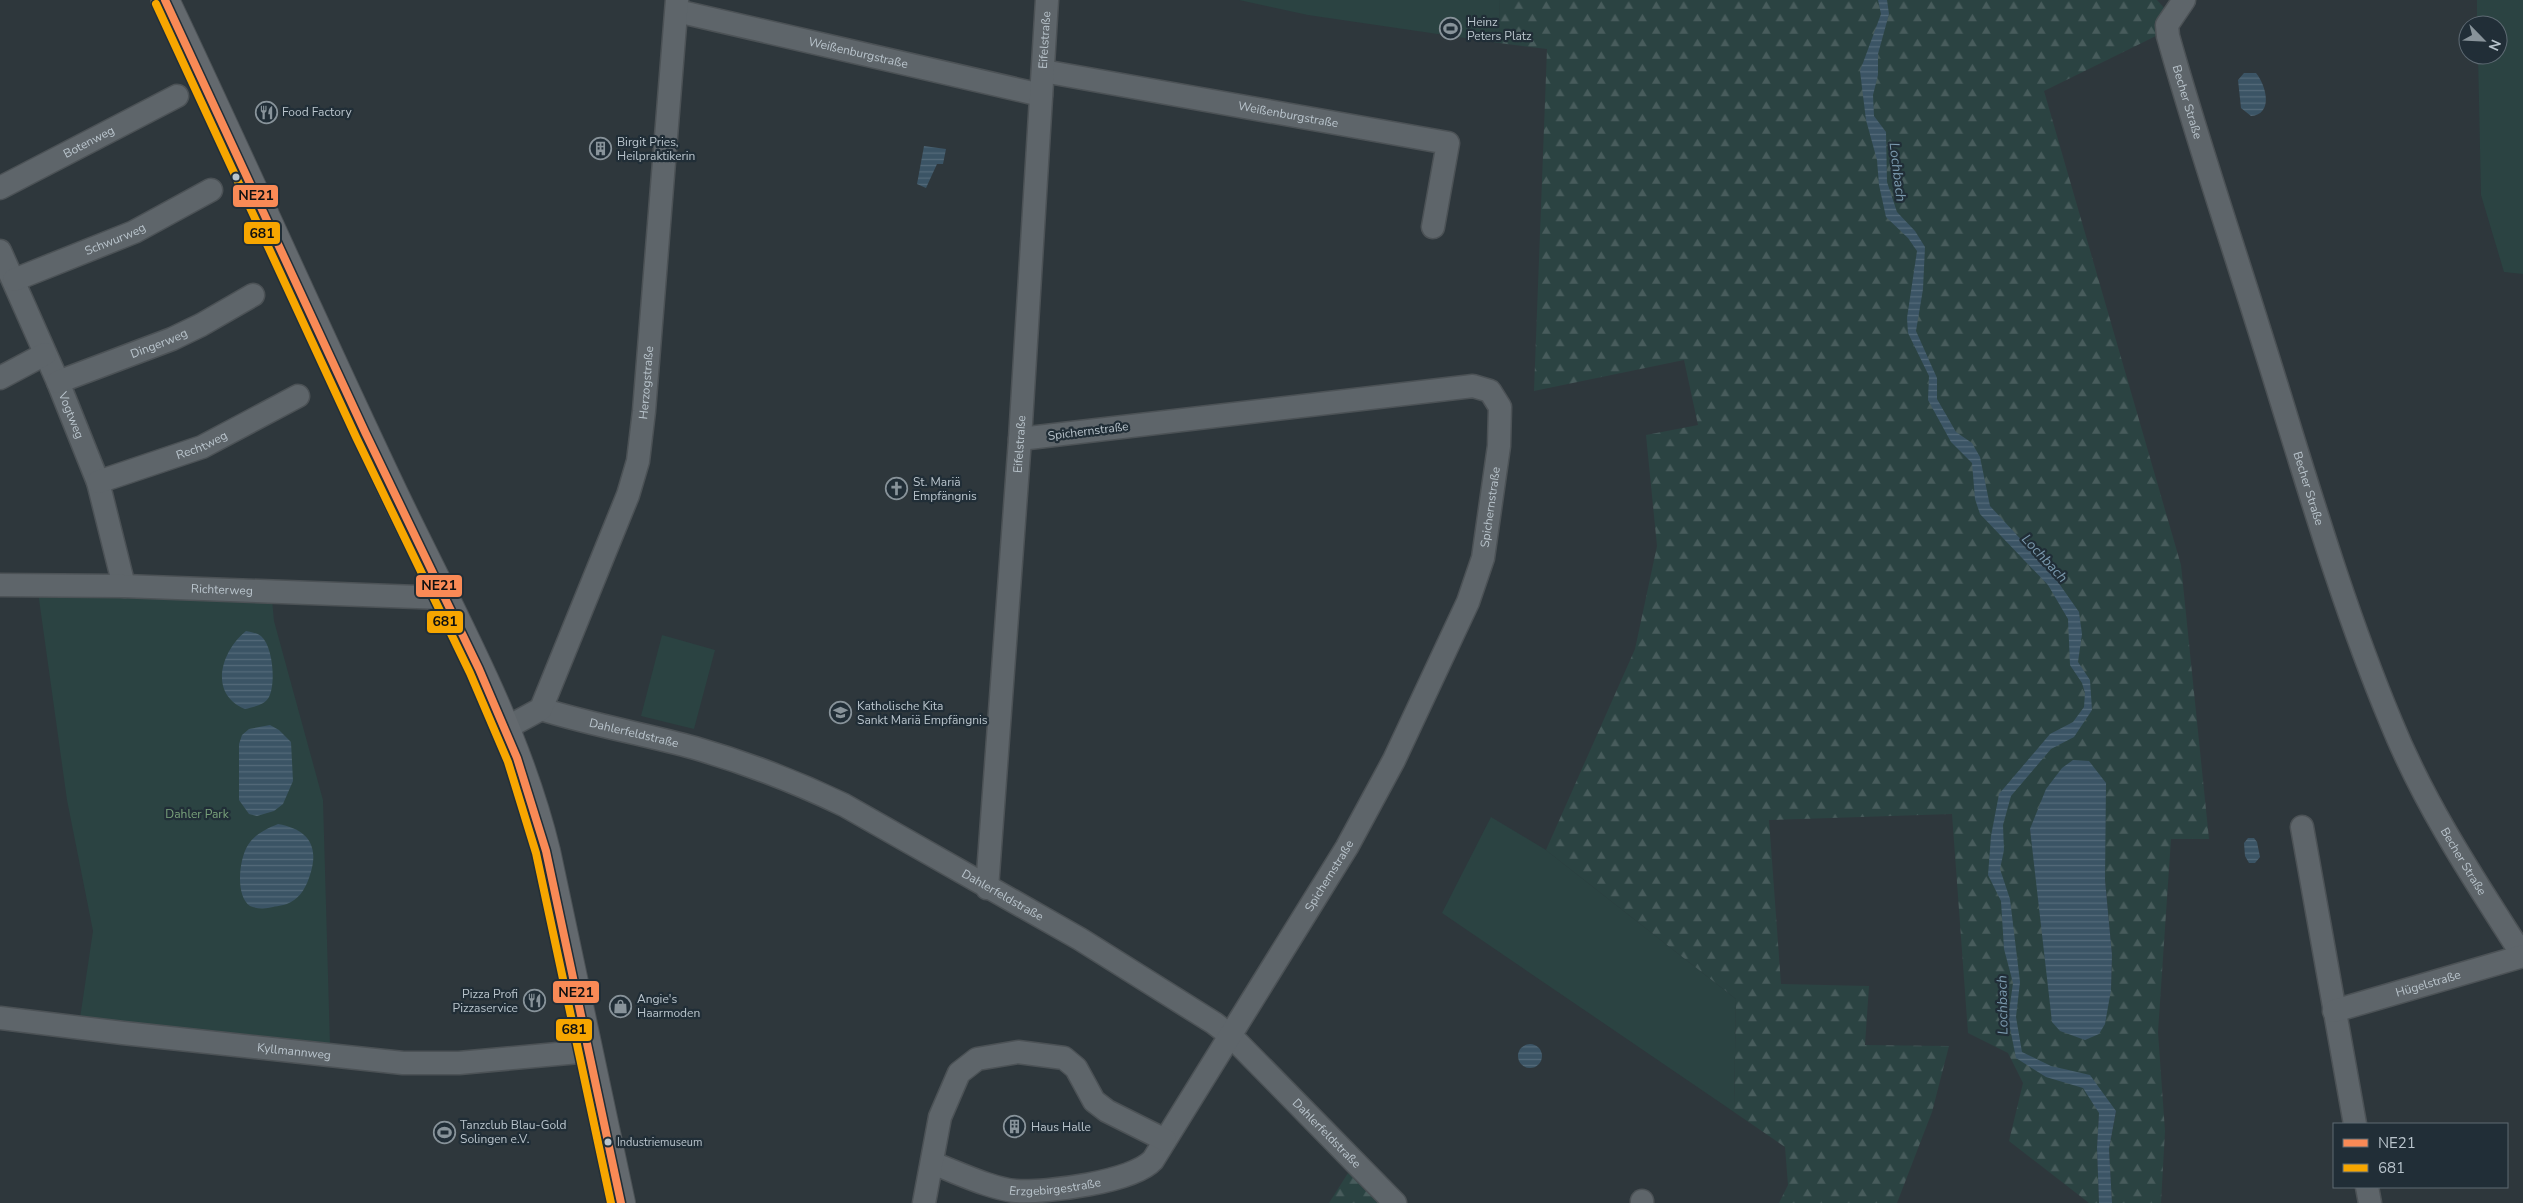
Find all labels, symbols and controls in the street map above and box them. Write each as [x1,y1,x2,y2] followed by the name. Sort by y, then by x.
[1035,11,1054,69] street label: Eifelstraße
[1467,14,1532,44] place label: Heinz Peters Platz
[2458,15,2508,65] north arrow
[1439,17,1463,41] sports icon: Heinz Peters Platz
[807,34,910,72] street label: Weißenburgstraße
[2484,36,2505,54] text: N
[2169,63,2206,141] street label: Becher Straße
[1237,98,1340,131] street label: Weißenburgstraße
[254,100,278,124] restaurant icon: Food Factory
[282,104,352,120] place label: Food Factory
[60,122,117,162] street label: Botenweg
[617,134,695,164] place label: Birgit Pries, Heilpraktikerin
[589,137,613,161] building icon: Birgit Pries, Heilpraktikerin
[1884,141,1911,203] water label: Lochbach
[231,172,241,182] unlabelled marker
[232,184,279,208] line badge: NE21
[238,186,274,205] text: NE21
[82,219,148,259] street label: Schwurweg
[243,221,281,245] line badge: 681
[249,224,275,243] text: 681
[128,325,190,362] street label: Dingerweg
[635,346,657,420] street label: Herzogstraße
[54,389,88,441] street label: Vogtweg
[1010,415,1029,474] street label: Eifelstraße
[1047,418,1129,444] street label: Spichernstraße
[174,427,230,463] street label: Rechtweg
[2289,449,2328,527] street label: Becher Straße
[1477,466,1504,549] street label: Spichernstraße
[913,474,977,504] place label: St. Mariä Empfängnis
[885,477,909,501] church icon: St. Mariä Empfängnis
[2017,530,2072,587] water label: Lochbach
[415,574,463,598] line badge: NE21
[421,576,457,595] text: NE21
[191,581,253,599] street label: Richterweg
[426,610,464,634] line badge: 681
[432,612,458,631] text: 681
[857,698,988,728] place label: Katholische Kita Sankt Mariä Empfängnis
[829,701,853,725] school or university icon: Katholische Kita Sankt Mariä Empfängnis
[587,715,680,751] street label: Dahlerfeldstraße
[165,806,230,822] park label: Dahler Park
[2437,824,2490,898] street label: Becher Straße
[1301,837,1357,915] street label: Spichernstraße
[959,865,1046,925] street label: Dahlerfeldstraße
[2394,967,2463,1001] street label: Hügelstraße
[1992,975,2013,1035] water label: Lochbach
[552,980,600,1004] line badge: NE21
[558,983,594,1002] text: NE21
[453,986,518,1016] place label: Pizza Profi Pizzaservice
[522,989,546,1013] restaurant icon: Pizza Profi Pizzaservice
[637,991,700,1021] place label: Angie's Haarmoden
[609,994,633,1018] shop icon: Angie's Haarmoden
[555,1018,593,1042] line badge: 681
[561,1020,587,1039] text: 681
[256,1039,332,1063] street label: Kyllmannweg
[1289,1095,1364,1172] street label: Dahlerfeldstraße
[1003,1115,1027,1139] building icon: Haus Halle
[460,1117,567,1147] place label: Tanzclub Blau-Gold Solingen e.V.
[1031,1119,1091,1135] place label: Haus Halle
[432,1120,456,1144] sports icon: Tanzclub Blau-Gold Solingen e.V.
[2333,1123,2508,1188] legend
[2378,1133,2416,1153] text: NE21
[617,1135,702,1150] place label: Industriemuseum
[603,1137,613,1147] marker: Industriemuseum
[2378,1158,2405,1178] text: 681
[1008,1174,1102,1199] street label: Erzgebirgestraße

